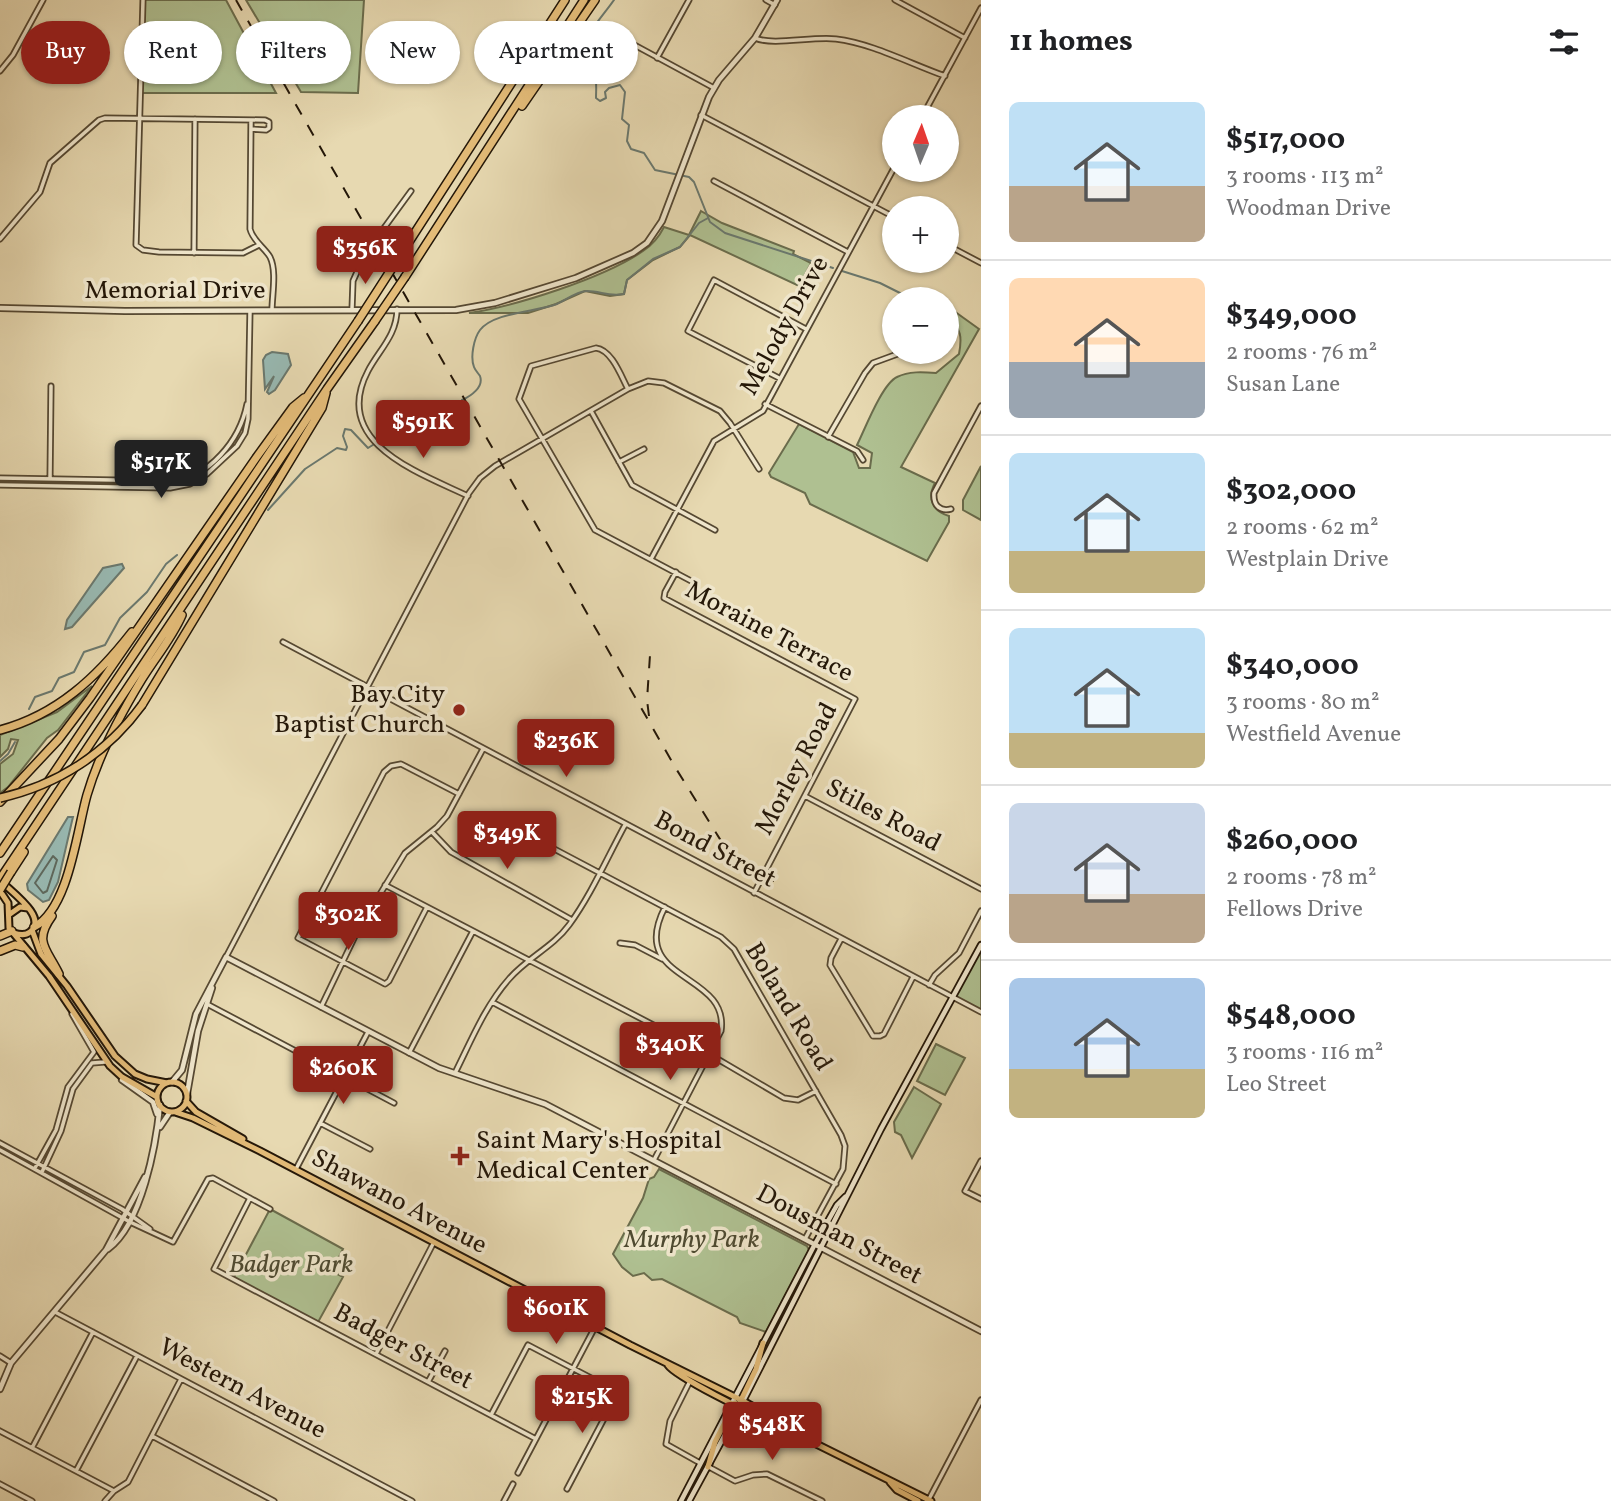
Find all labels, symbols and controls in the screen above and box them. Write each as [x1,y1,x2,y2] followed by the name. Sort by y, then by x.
[21,21,110,84] chip: Buy
[124,21,222,84] chip: Rent
[236,21,351,84] chip: Filters
[365,21,460,84] chip: New
[474,21,638,84] chip: Apartment
[1009,21,1133,63] text: 11 homes
[1545,23,1583,61] icon: filters
[882,105,959,182] north arrow
[882,105,959,364] map controls
[1226,119,1345,161] text: $517,000
[1065,130,1149,214] icon: home
[1226,161,1384,193] text: 3 rooms · 113 m²
[1226,193,1391,225] text: Woodman Drive
[882,196,959,273] button: +
[316,226,414,286] pin: $356K
[333,233,397,265] text: $356K
[732,250,838,402] street label: Melody Drive
[85,273,266,309] street label: Memorial Drive
[882,287,959,364] button: −
[1226,295,1357,337] text: $349,000
[1065,306,1149,390] icon: home
[1226,337,1377,369] text: 2 rooms · 76 m²
[1226,369,1340,401] text: Susan Lane
[374,400,472,460] pin: $591K
[392,407,454,439] text: $591K
[112,440,210,500] pin: $517K
[131,447,191,479] text: $517K
[1226,470,1356,512] text: $302,000
[1065,481,1149,565] icon: home
[1226,512,1378,544] text: 2 rooms · 62 m²
[1226,544,1389,576] text: Westplain Drive
[678,572,860,692] street label: Moraine Terrace
[1226,645,1359,687] text: $340,000
[1065,656,1149,740] icon: home
[274,677,445,743] place label: Bay City Baptist Church
[1226,687,1379,719] text: 3 rooms · 80 m²
[747,696,847,842] street label: Morley Road
[451,702,467,718] marker: Bay City Baptist Church
[1226,719,1401,751] text: Westfield Avenue
[517,720,615,779] pin: $236K
[533,726,599,758] text: $236K
[819,770,947,862] street label: Stiles Road
[648,803,782,897] street label: Bond Street
[458,812,556,871] pin: $349K
[473,818,541,850] text: $349K
[1226,820,1358,862] text: $260,000
[1065,831,1149,915] icon: home
[1226,862,1377,894] text: 2 rooms · 78 m²
[299,892,397,952] pin: $302K
[1226,894,1363,926] text: Fellows Drive
[315,899,382,931] text: $302K
[735,936,841,1078] street label: Boland Road
[1226,995,1356,1037] text: $548,000
[1065,1006,1149,1090] icon: home
[621,1023,719,1082] pin: $340K
[636,1029,704,1061] text: $340K
[1226,1037,1383,1069] text: 3 rooms · 116 m²
[294,1046,392,1106] pin: $260K
[309,1053,377,1085] text: $260K
[1226,1069,1327,1101] text: Leo Street
[476,1123,722,1189] place label: Saint Mary's Hospital Medical Center
[305,1140,493,1264] street label: Shawano Avenue
[450,1146,470,1166] marker: Saint Mary's Hospital Medical Center
[750,1176,928,1294] street label: Dousman Street
[623,1222,760,1258] park label: Murphy Park
[229,1247,353,1283] park label: Badger Park
[507,1286,605,1346] pin: $601K
[523,1293,589,1325] text: $601K
[327,1295,479,1399] street label: Badger Street
[152,1330,332,1448] street label: Western Avenue
[533,1376,631,1435] pin: $215K
[551,1382,613,1414] text: $215K
[723,1402,821,1462] pin: $548K
[739,1409,805,1441] text: $548K

